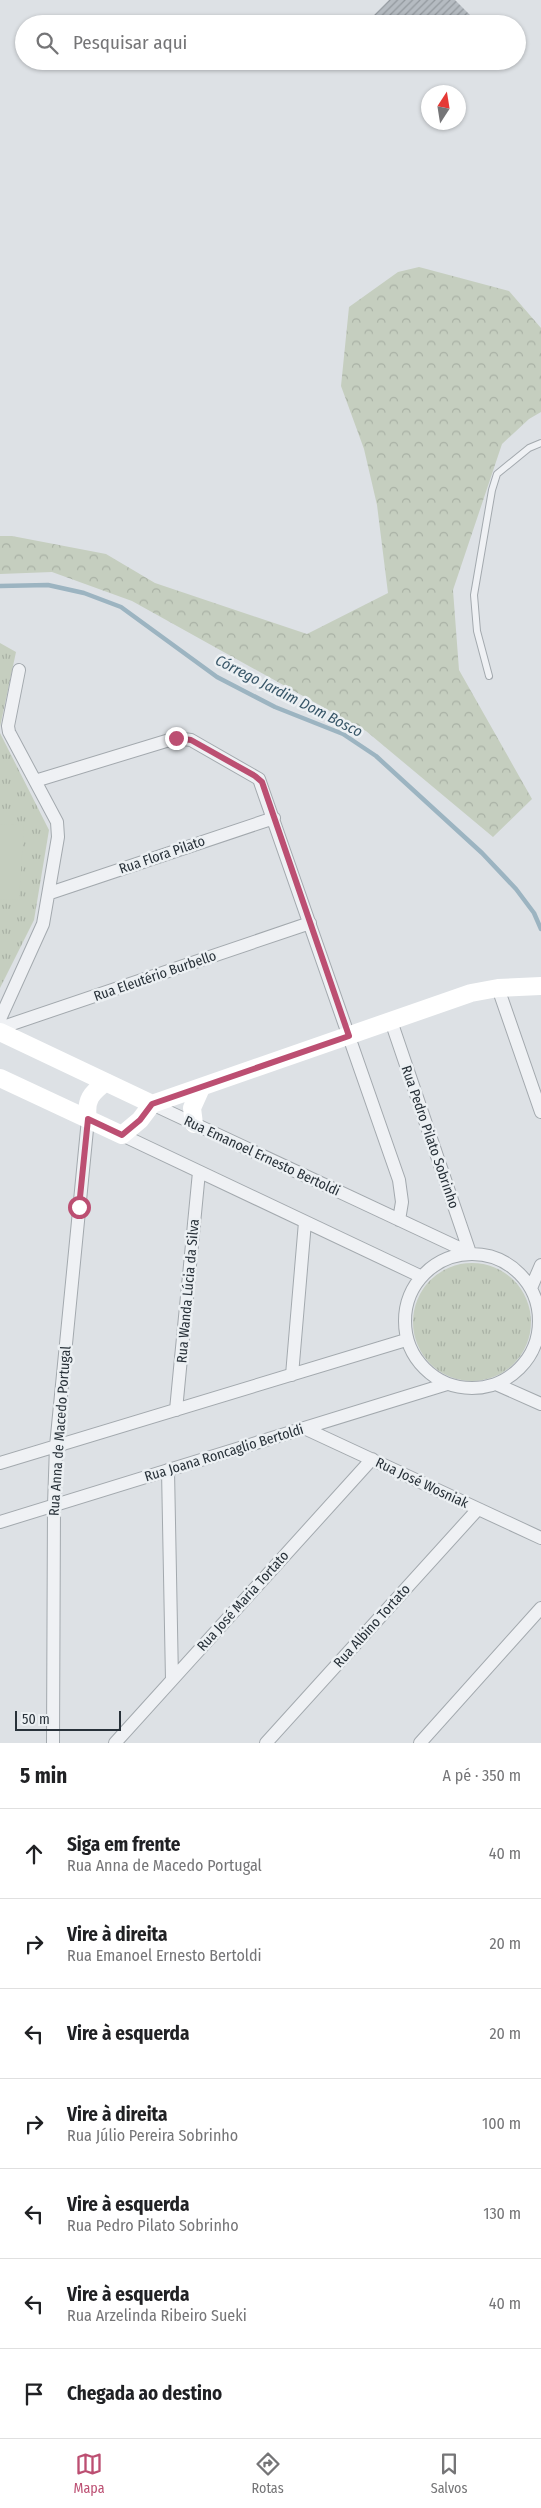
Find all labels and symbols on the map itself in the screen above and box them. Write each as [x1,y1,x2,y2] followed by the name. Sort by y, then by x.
[421,85,466,130] north arrow
[212,651,366,741] water label: Córrego Jardim Dom Bosco
[165,727,188,750] route end
[117,832,207,878] street label: Rua Flora Pilato
[91,947,219,1005] street label: Rua Eleutério Burbello
[398,1063,462,1211] street label: Rua Pedro Pilato Sobrinho
[181,1112,343,1200] street label: Rua Emanoel Ernesto Bertoldi
[68,1196,91,1219] route start
[173,1218,203,1364] street label: Rua Wanda Lúcia da Silva
[46,1345,74,1517] street label: Rua Anna de Macedo Portugal
[142,1421,306,1485] street label: Rua Joana Roncaglio Bertoldi
[373,1454,472,1512] street label: Rua José Wosniak
[194,1547,292,1655] street label: Rua José Maria Tortato
[330,1581,414,1671] street label: Rua Albino Tortato
[15,1708,121,1731] scale bar

